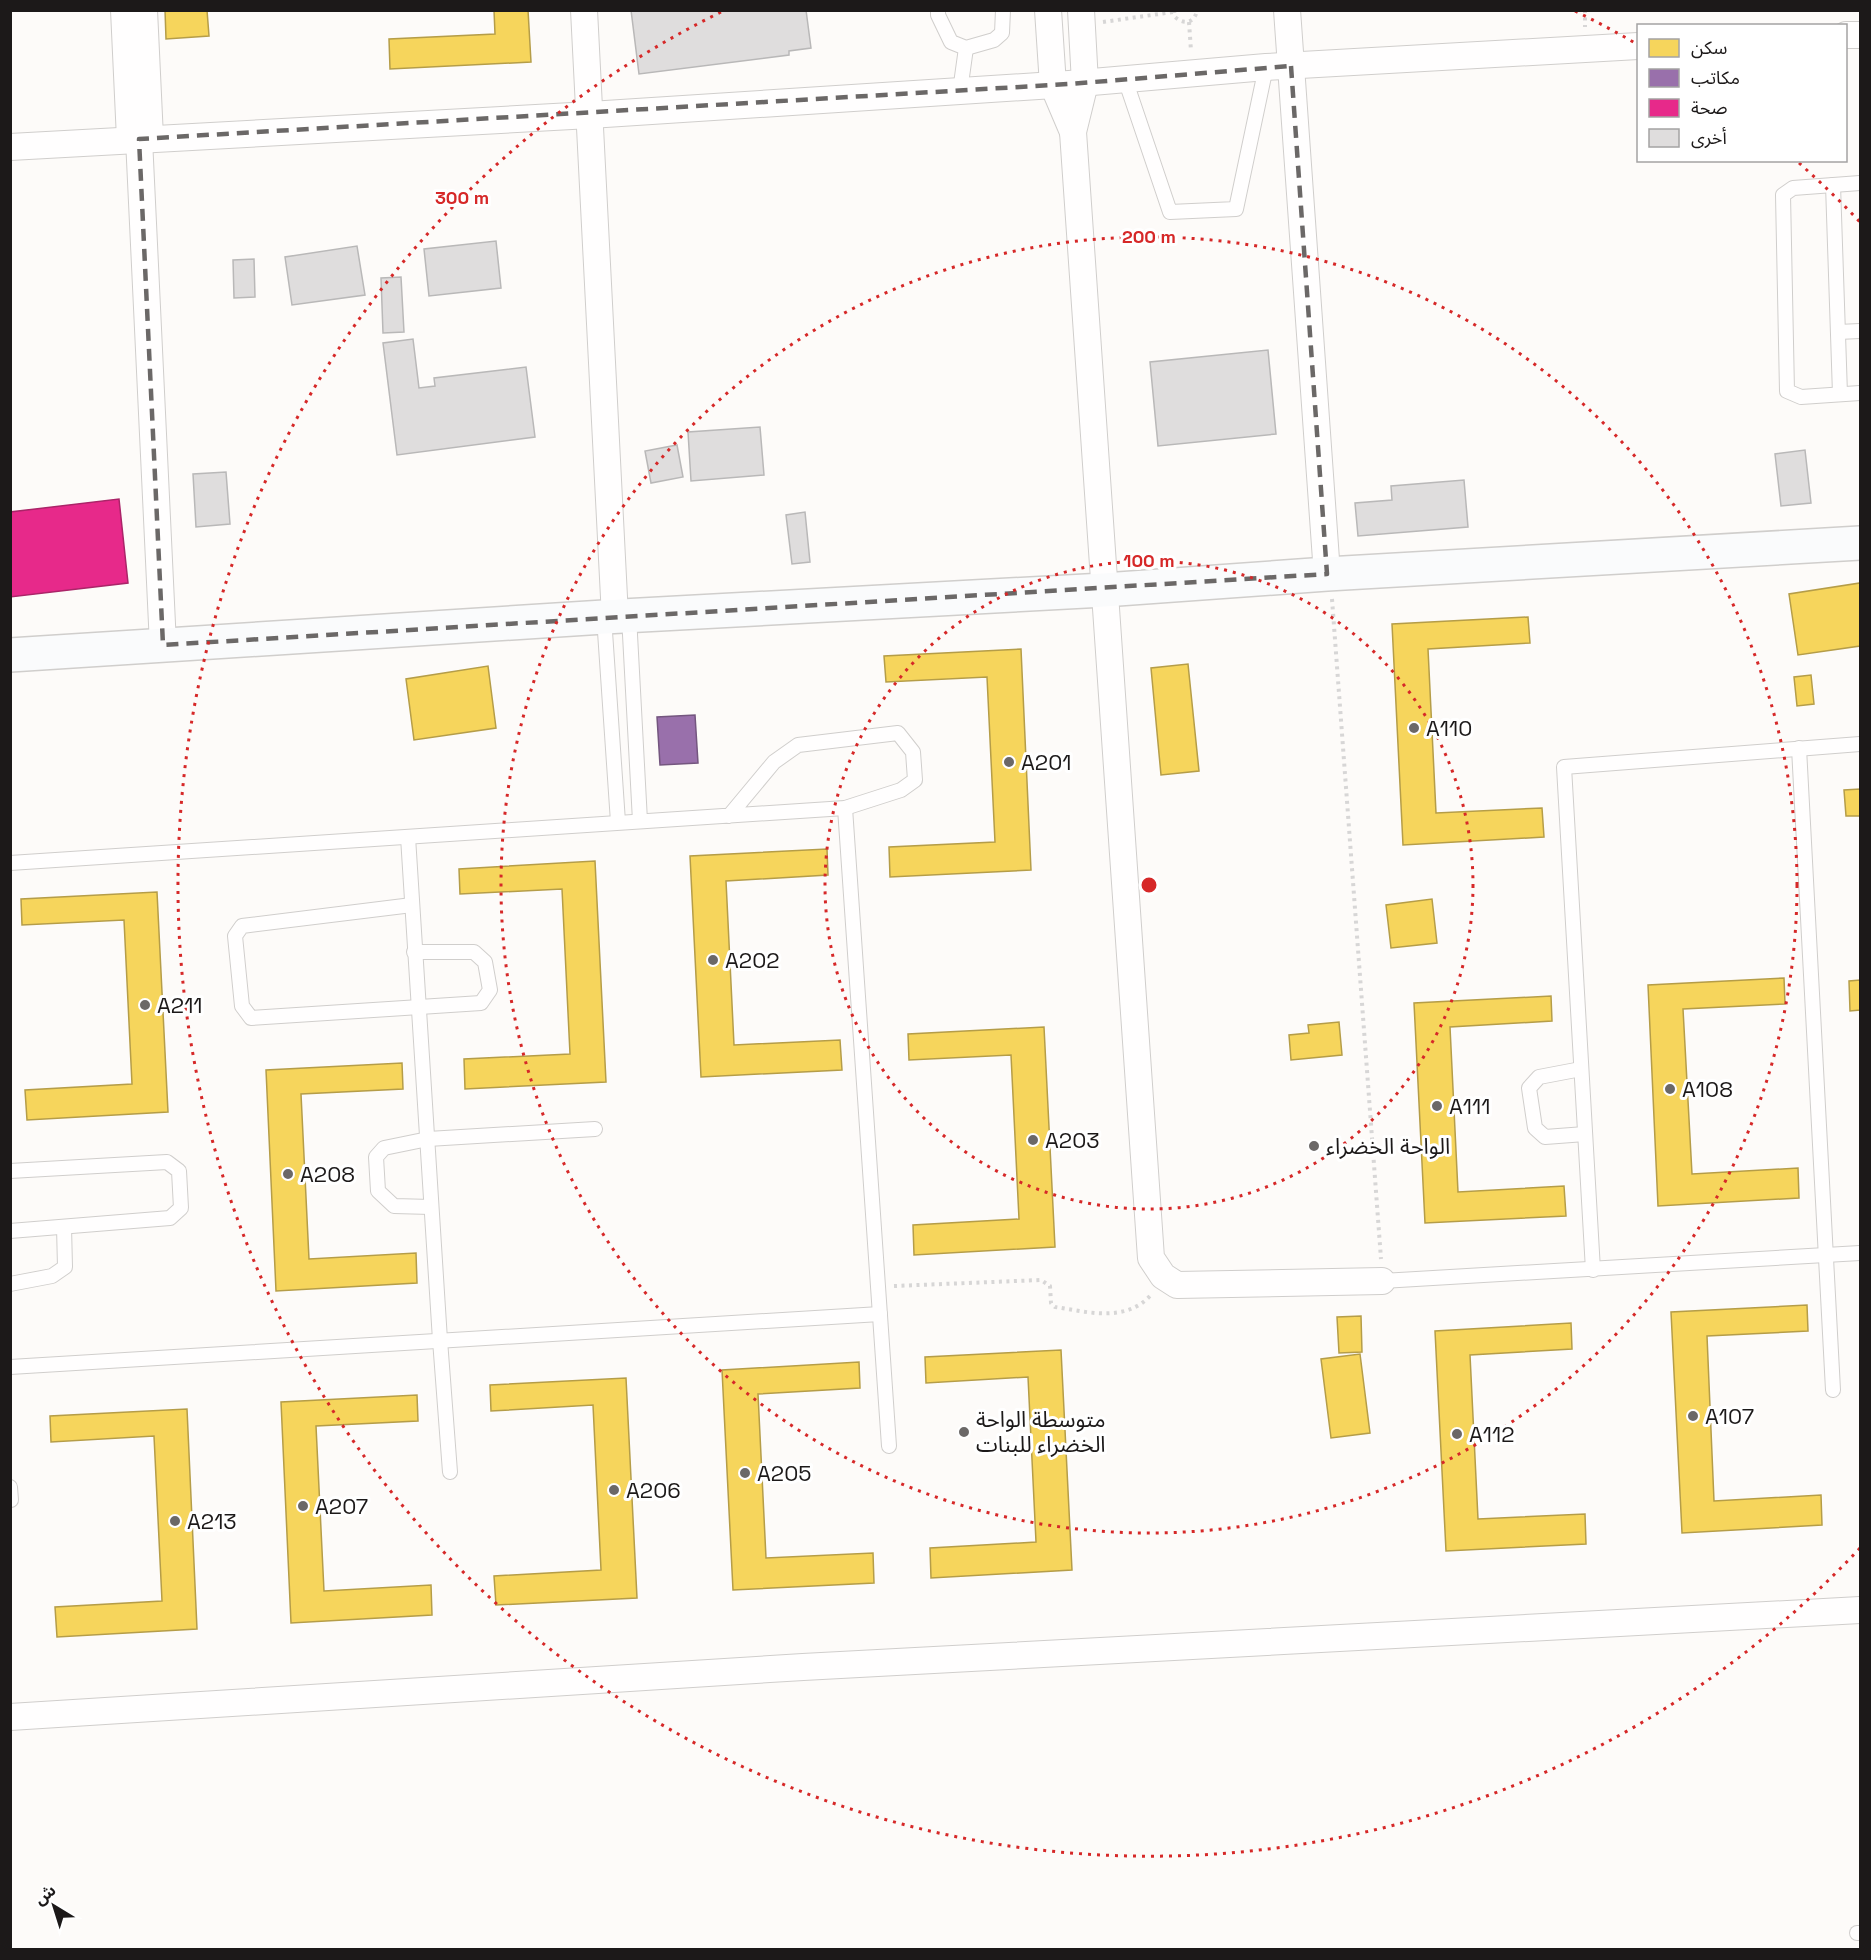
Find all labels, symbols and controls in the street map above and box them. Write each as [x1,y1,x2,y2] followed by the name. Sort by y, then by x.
[1637,24,1847,162] legend
[1691,36,1727,59] text: سكن
[1691,66,1740,89] text: مكاتب
[1691,96,1727,119] text: صحة
[1691,126,1727,149] text: أخرى
[435,186,489,209] text: 300 m
[1122,225,1176,248] text: 200 m
[1123,549,1175,572] text: 100 m
[1426,714,1472,742] place label: A110
[1407,721,1421,735] marker: A110
[1021,748,1071,776] place label: A201
[1002,755,1016,769] marker: A201
[1139,875,1159,895] centre of rings
[725,946,780,974] place label: A202
[706,953,720,967] marker: A202
[157,991,203,1019] place label: A211
[138,998,152,1012] marker: A211
[1682,1075,1733,1103] place label: A108
[1663,1082,1677,1096] marker: A108
[1449,1092,1490,1120] place label: A111
[1430,1099,1444,1113] marker: A111
[1045,1126,1100,1154] place label: A203
[1326,1132,1450,1160] place label: الواحة الخضراء
[1026,1133,1040,1147] marker: A203
[1307,1139,1321,1153] marker: الواحة الخضراء
[300,1160,355,1188] place label: A208
[281,1167,295,1181] marker: A208
[1705,1402,1754,1430] place label: A107
[976,1405,1106,1458] place label: متوسطة الواحة الخضراء للبنات
[1686,1409,1700,1423] marker: A107
[1469,1420,1515,1448] place label: A112
[957,1425,971,1439] marker: متوسطة الواحة الخضراء للبنات
[1450,1427,1464,1441] marker: A112
[757,1459,811,1487] place label: A205
[738,1466,752,1480] marker: A205
[626,1476,681,1504] place label: A206
[607,1483,621,1497] marker: A206
[315,1492,368,1520] place label: A207
[296,1499,310,1513] marker: A207
[187,1507,237,1535] place label: A213
[168,1514,182,1528] marker: A213
[24,1876,84,1936] north arrow
[30,1880,60,1910] text: ش

